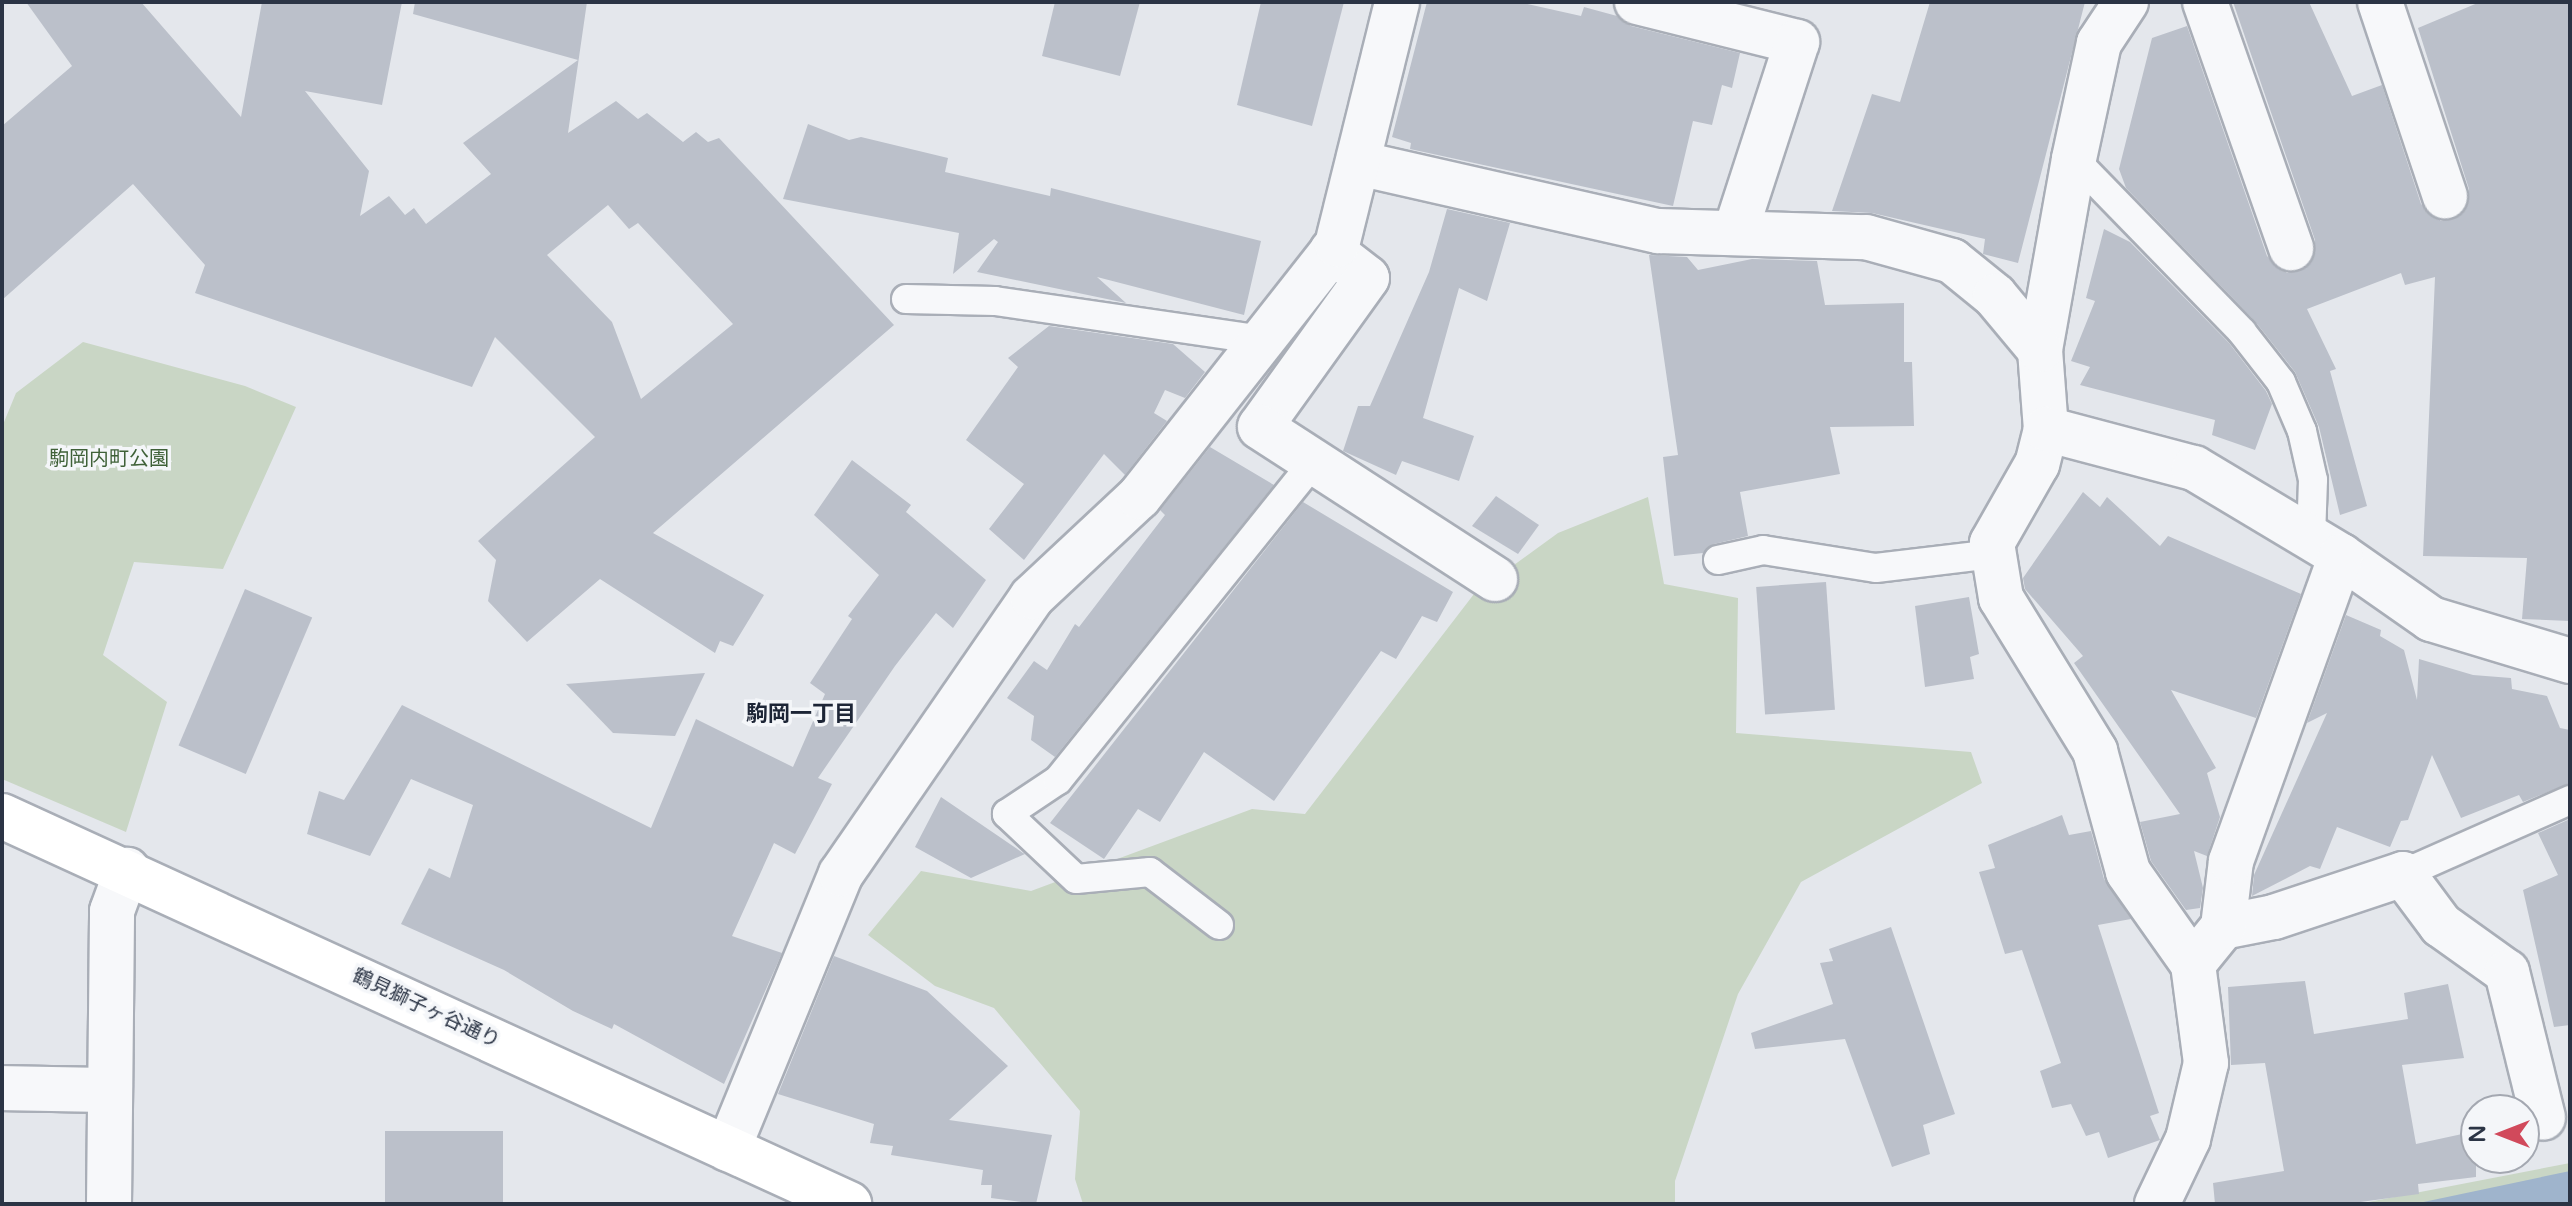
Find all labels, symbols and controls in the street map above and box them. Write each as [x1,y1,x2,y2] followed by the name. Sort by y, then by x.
[49,447,169,471] park label: 駒岡内町公園
[746,702,856,728] district label: 駒岡一丁目
[348,964,504,1054] street label: 鶴見獅子ヶ谷通り
[2460,1094,2540,1174] north arrow
[2465,1125,2491,1143] text: N

